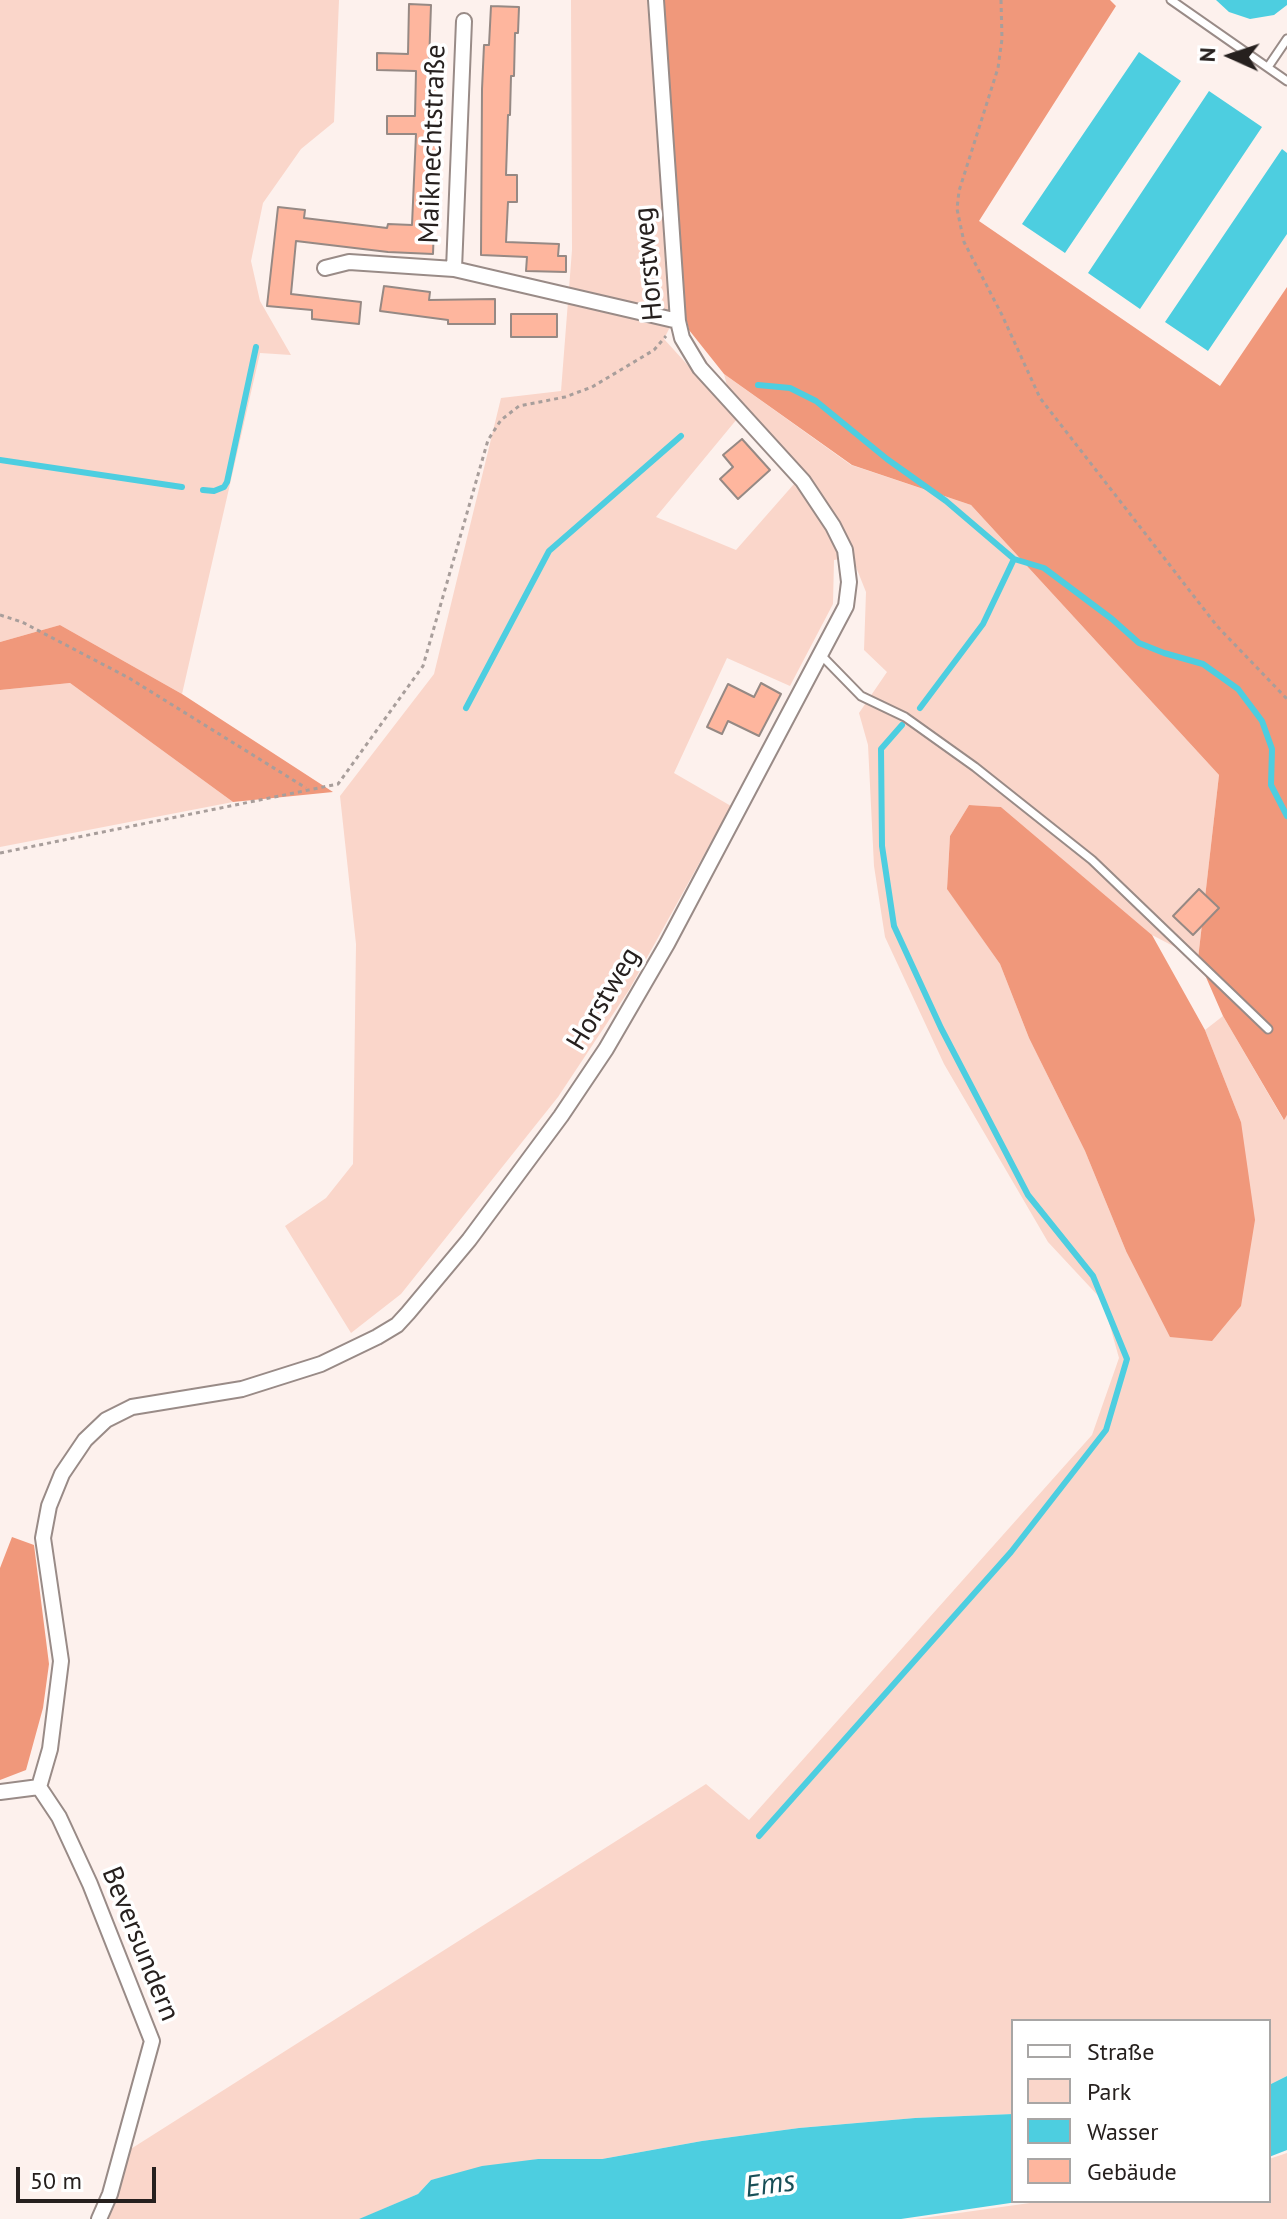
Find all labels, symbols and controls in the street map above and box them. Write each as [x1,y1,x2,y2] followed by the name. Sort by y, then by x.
[1191,16,1271,96] north arrow
[413,44,453,244] street label: Maiknechtstraße
[1193,47,1221,63] text: N
[627,206,671,322] street label: Horstweg
[560,942,648,1056] street label: Horstweg
[94,1862,186,2026] street label: Beversundern
[1011,2019,1271,2203] legend
[1087,2036,1154,2067] text: Straße
[1087,2076,1131,2107] text: Park
[1087,2116,1158,2147] text: Wasser
[20,2151,160,2201] scale bar
[1087,2156,1177,2187] text: Gebäude
[743,2164,797,2206] water label: Ems
[30,2165,82,2196] text: 50 m

